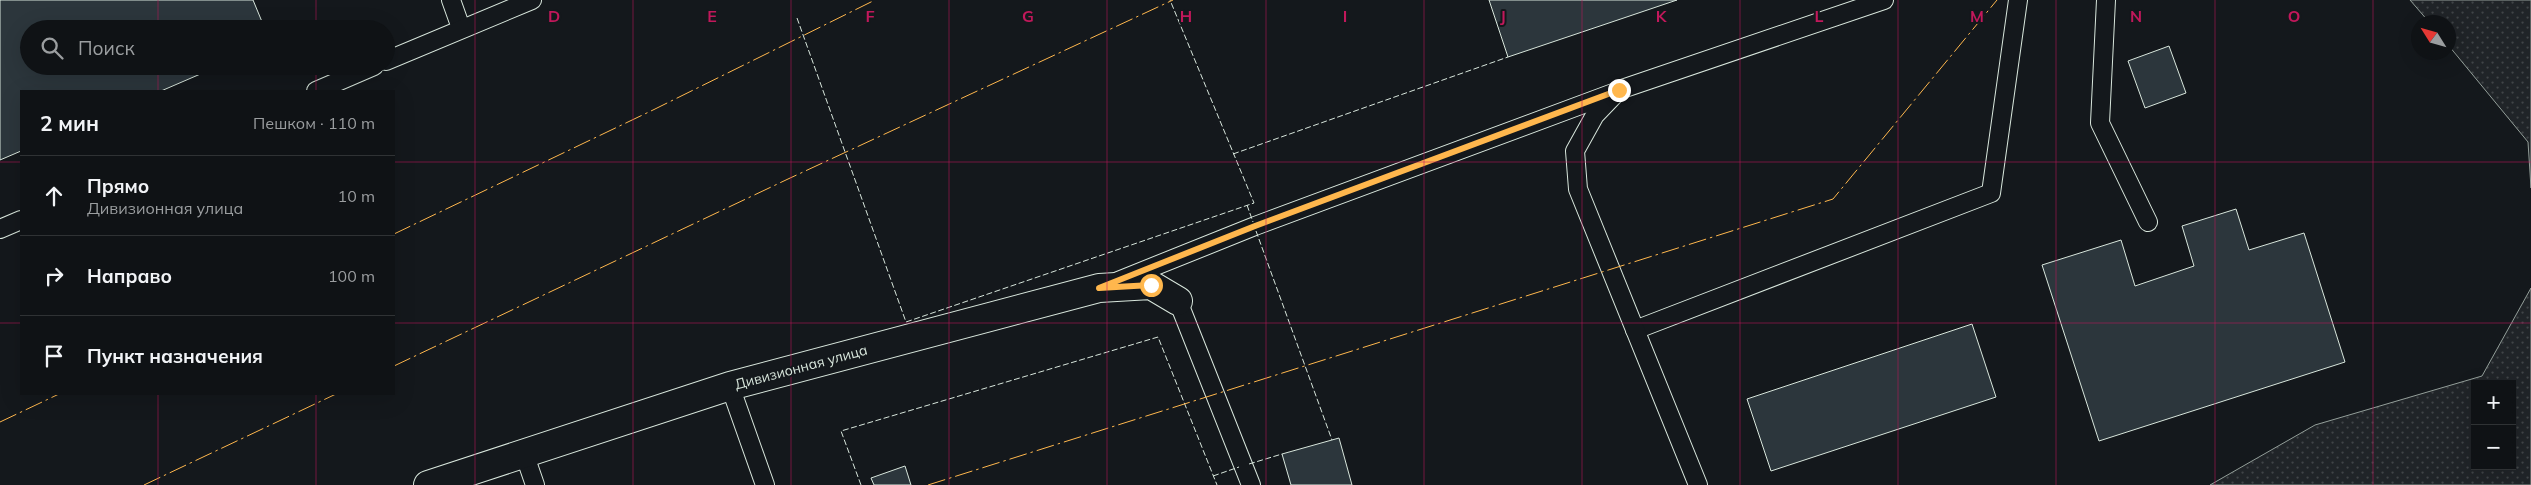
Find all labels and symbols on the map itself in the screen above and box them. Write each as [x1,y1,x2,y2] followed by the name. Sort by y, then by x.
[548,6,560,26] text: D
[707,6,717,26] text: E
[865,6,875,26] text: F
[1022,6,1034,26] text: G
[1180,6,1192,26] text: H
[1343,6,1347,26] text: I
[1500,6,1506,26] text: J
[1656,6,1668,26] text: K
[1815,6,1824,26] text: L
[1970,6,1984,26] text: M
[2130,6,2142,26] text: N
[2288,6,2300,26] text: O
[2411,15,2456,60] north arrow
[1608,79,1631,102] route end
[1140,274,1163,297] route start
[733,341,869,393] street label: Дивизионная улица

